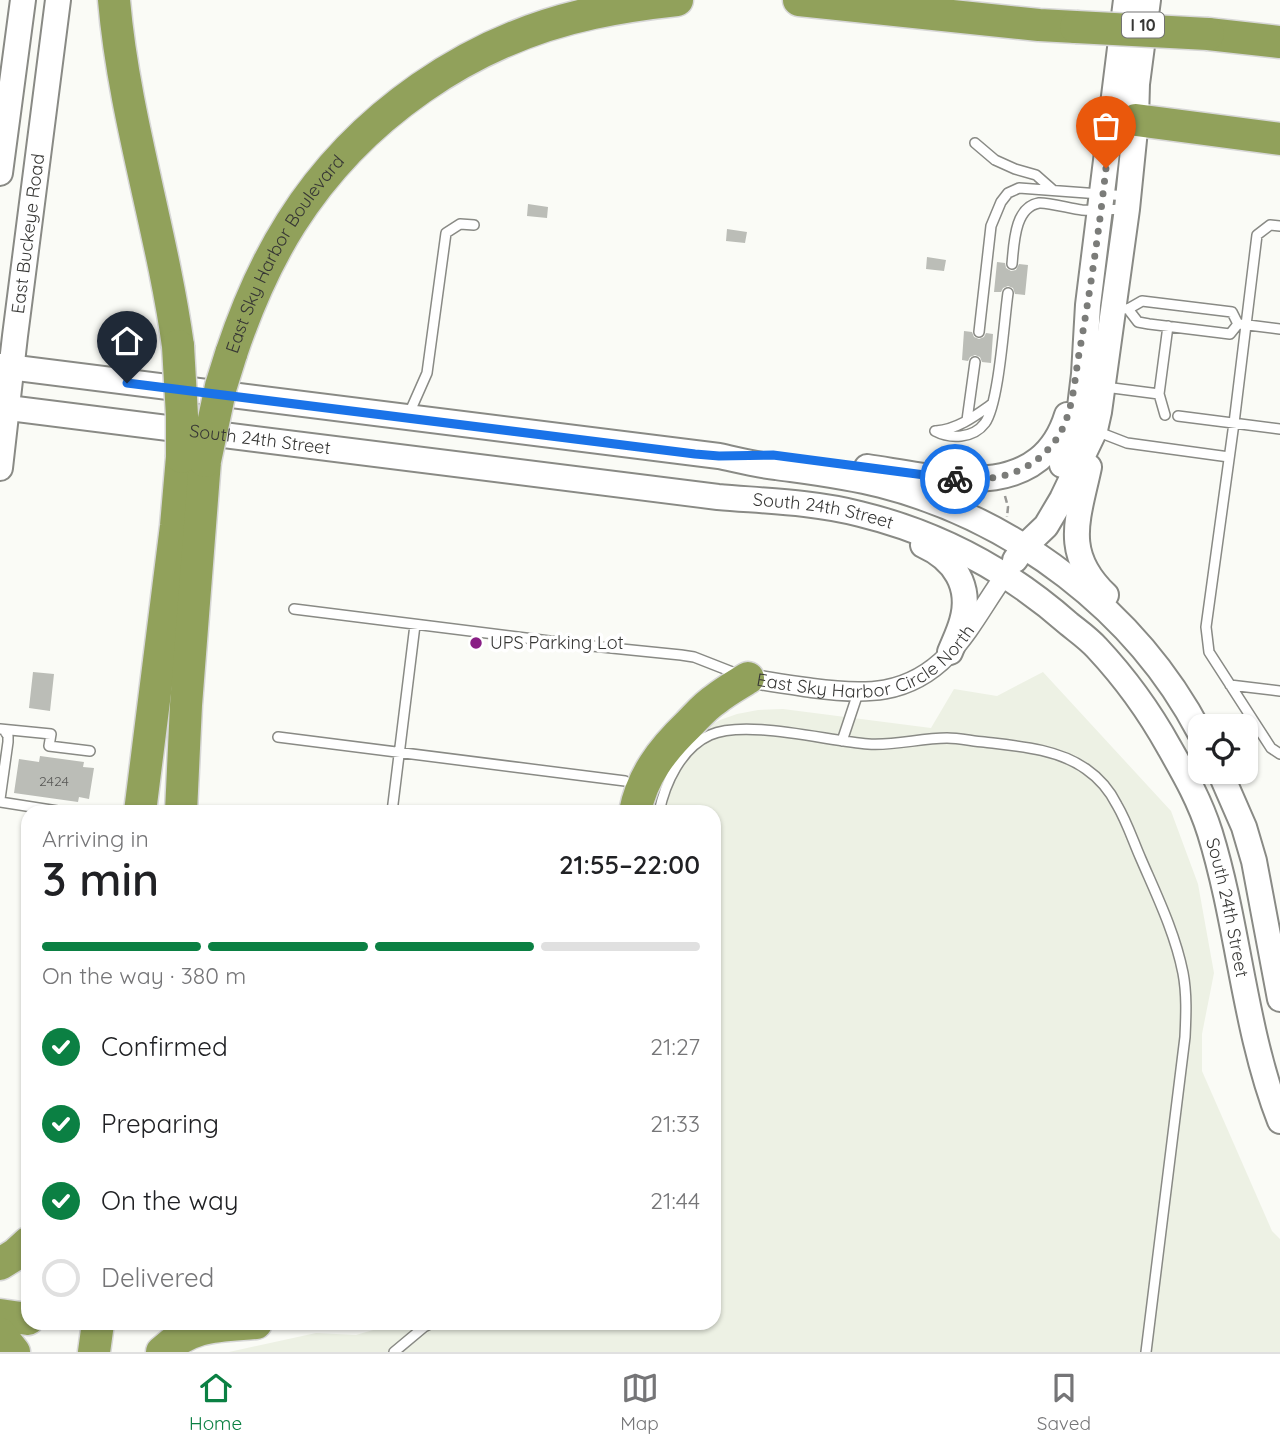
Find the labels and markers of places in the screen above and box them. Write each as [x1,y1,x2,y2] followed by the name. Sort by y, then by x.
[1076,96,1136,168] pin
[97,311,157,383] pin
[490,631,624,654] place label: UPS Parking Lot
[468,635,484,651] marker: UPS Parking Lot

